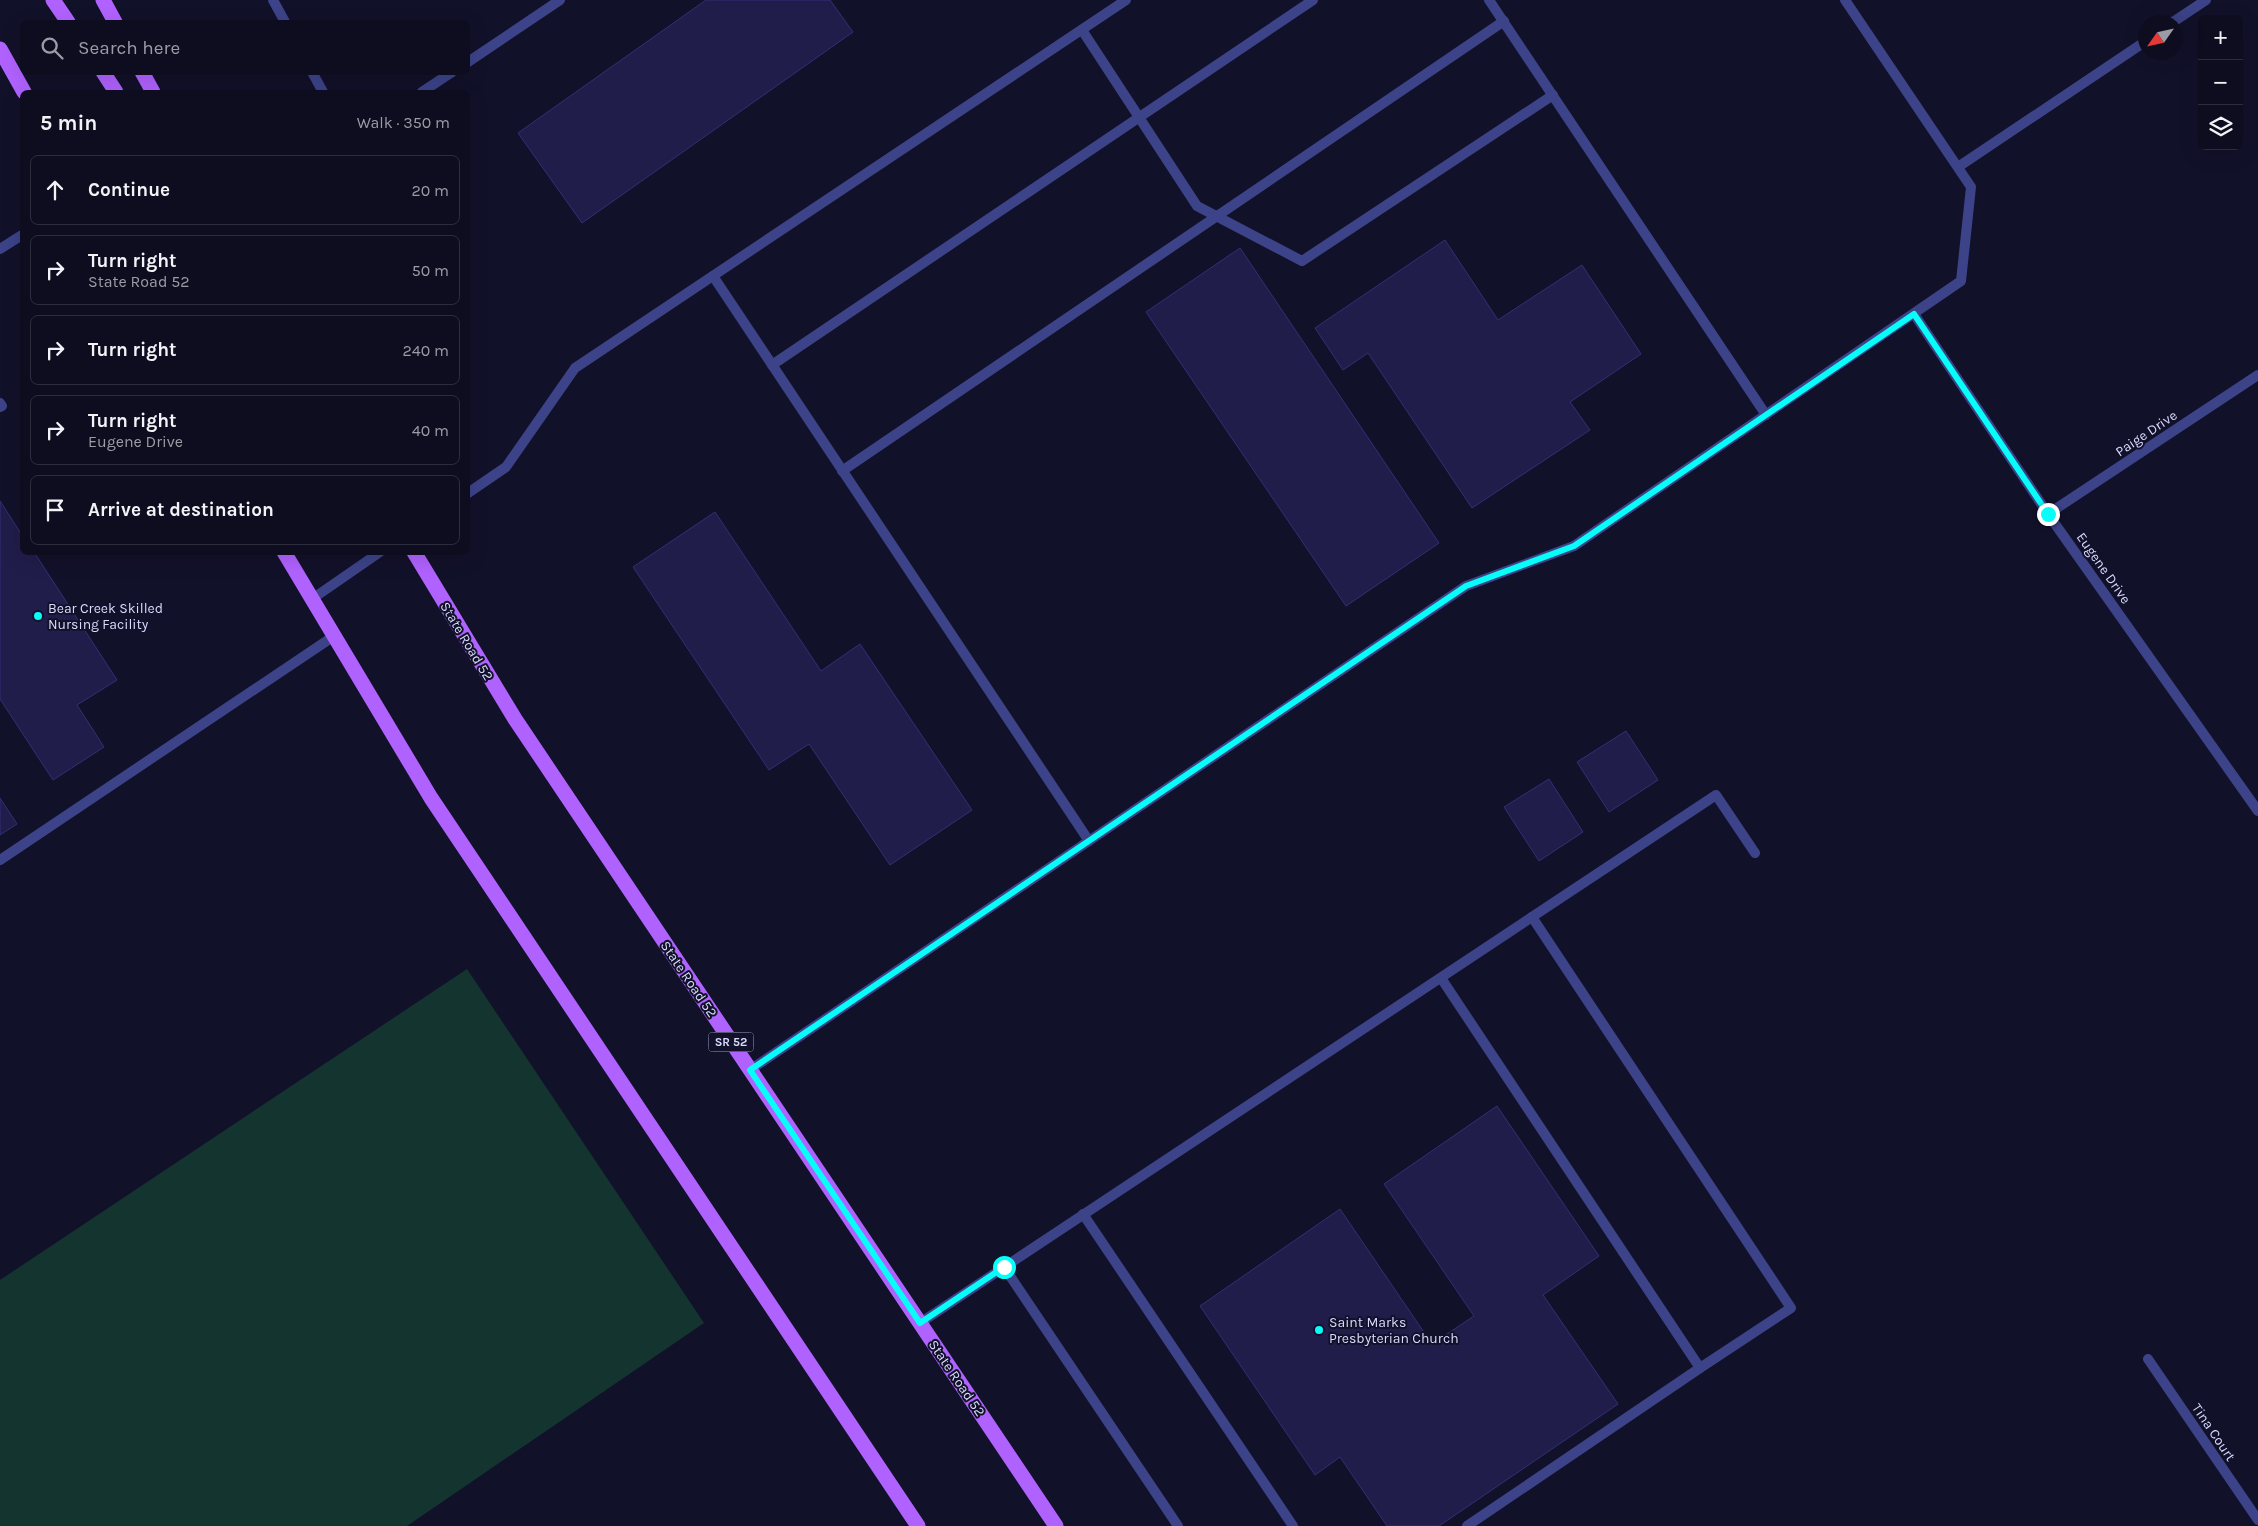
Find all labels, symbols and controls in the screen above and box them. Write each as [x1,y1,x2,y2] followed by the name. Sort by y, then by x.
[2138,15,2183,60] north arrow
[2198,15,2243,150] map controls
[2198,15,2243,60] button: +
[20,20,470,75] search box
[38,34,66,62] icon: search
[78,37,180,59] text: Search here
[2198,60,2243,105] button: −
[2198,105,2243,150] button: layers
[40,111,97,135] text: 5 min
[357,113,450,132] text: Walk · 350 m
[41,176,69,204] icon: ahead
[88,179,170,201] text: Continue
[411,181,449,200] text: 20 m
[88,250,177,272] text: Turn right
[41,256,69,284] icon: right
[412,261,449,280] text: 50 m
[88,272,189,291] text: State Road 52
[41,336,69,364] icon: right
[88,339,177,361] text: Turn right
[403,341,449,360] text: 240 m
[2112,407,2180,460] street label: Paige Drive
[88,410,177,432] text: Turn right
[41,416,69,444] icon: right
[412,421,449,440] text: 40 m
[88,432,183,451] text: Eugene Drive
[41,496,69,524] icon: arrive
[88,499,274,521] text: Arrive at destination
[2037,503,2060,526] route end
[2073,529,2134,607] street label: Eugene Drive
[436,599,497,684] street label: State Road 52
[48,600,163,633] place label: Bear Creek Skilled Nursing Facility
[32,610,44,622] marker: Bear Creek Skilled Nursing Facility
[657,938,720,1021] street label: State Road 52
[708,1032,754,1052] road number: SR 52
[993,1256,1016,1279] route start
[1329,1314,1459,1347] place label: Saint Marks Presbyterian Church
[1313,1324,1325,1336] marker: Saint Marks Presbyterian Church
[925,1337,988,1420] street label: State Road 52
[2188,1400,2239,1464] street label: Tina Court

